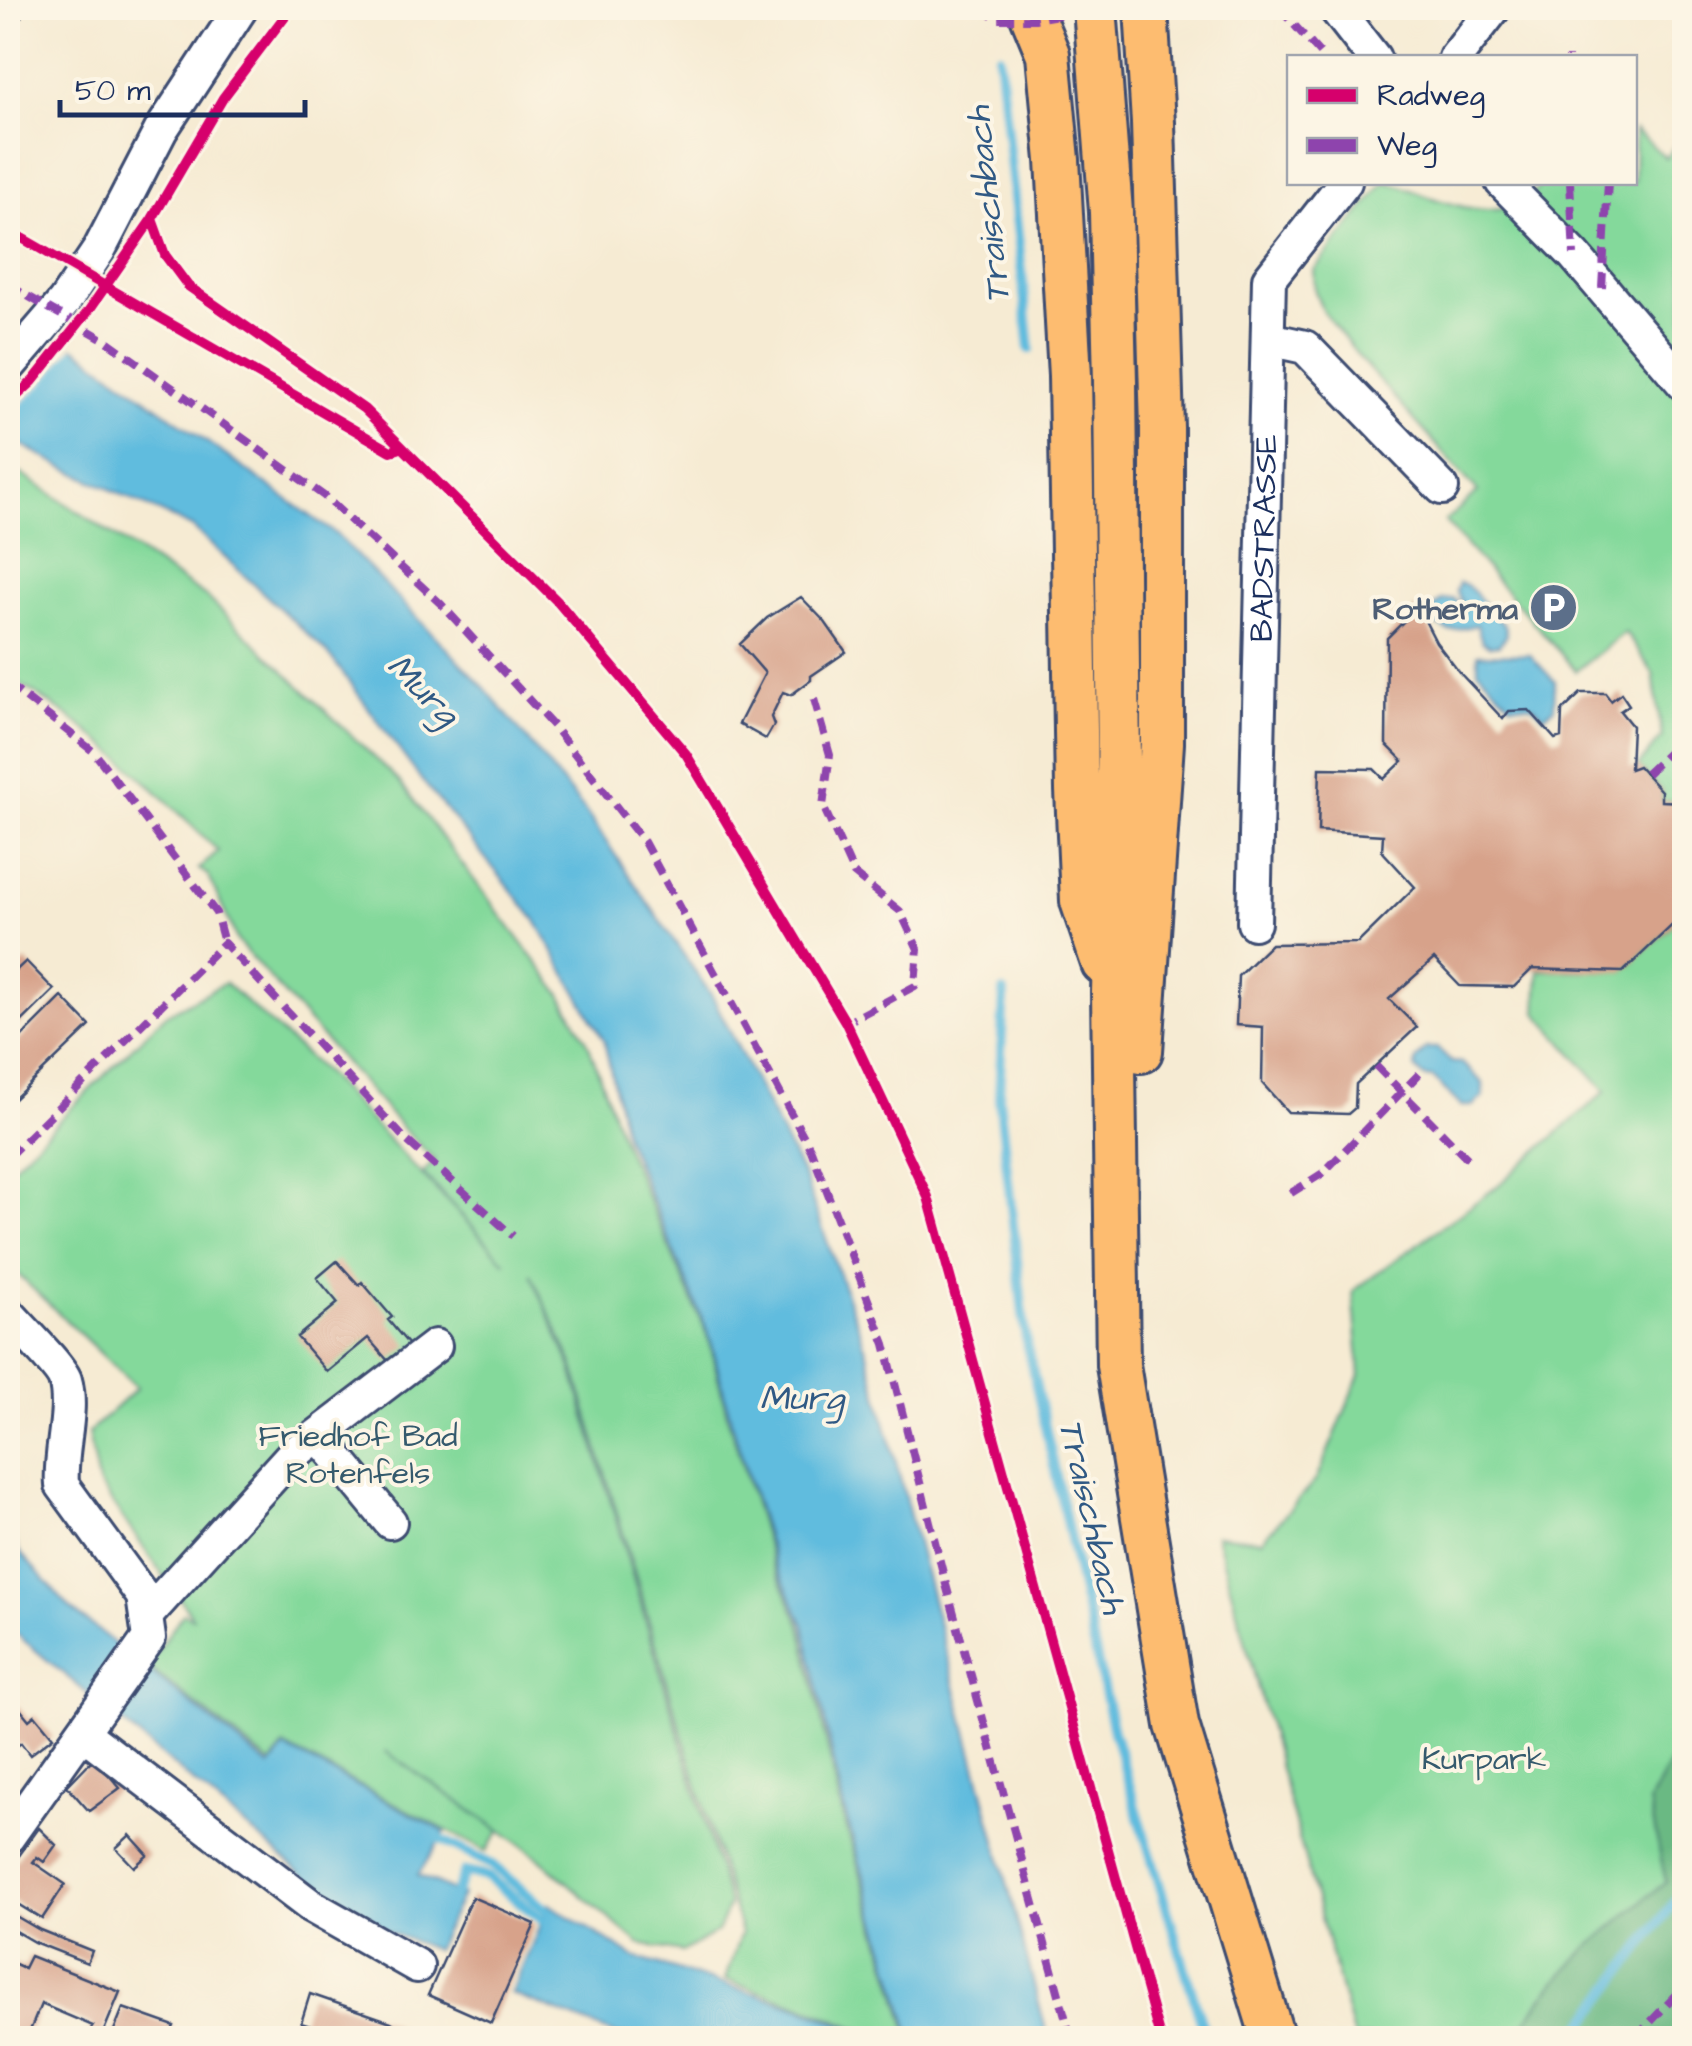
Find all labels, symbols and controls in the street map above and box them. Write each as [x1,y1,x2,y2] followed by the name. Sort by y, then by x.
[60,55,305,117] scale bar
[1287,55,1637,185] legend
[75,70,151,112] text: 50 m
[1377,75,1485,118] text: Radweg
[954,102,1023,306] water label: Traischbach
[1377,125,1437,168] text: Weg
[1240,434,1289,643] street label: BADSTRASSE
[1527,582,1579,634] parking icon: Rotherma
[1372,587,1519,632] place label: Rotherma
[375,643,471,739] water label: Murg
[760,1374,846,1424] water label: Murg
[258,1414,458,1496] park label: Friedhof Bad Rotenfels
[1045,1414,1138,1620] water label: Traischbach
[1422,1737,1547,1782] park label: Kurpark

